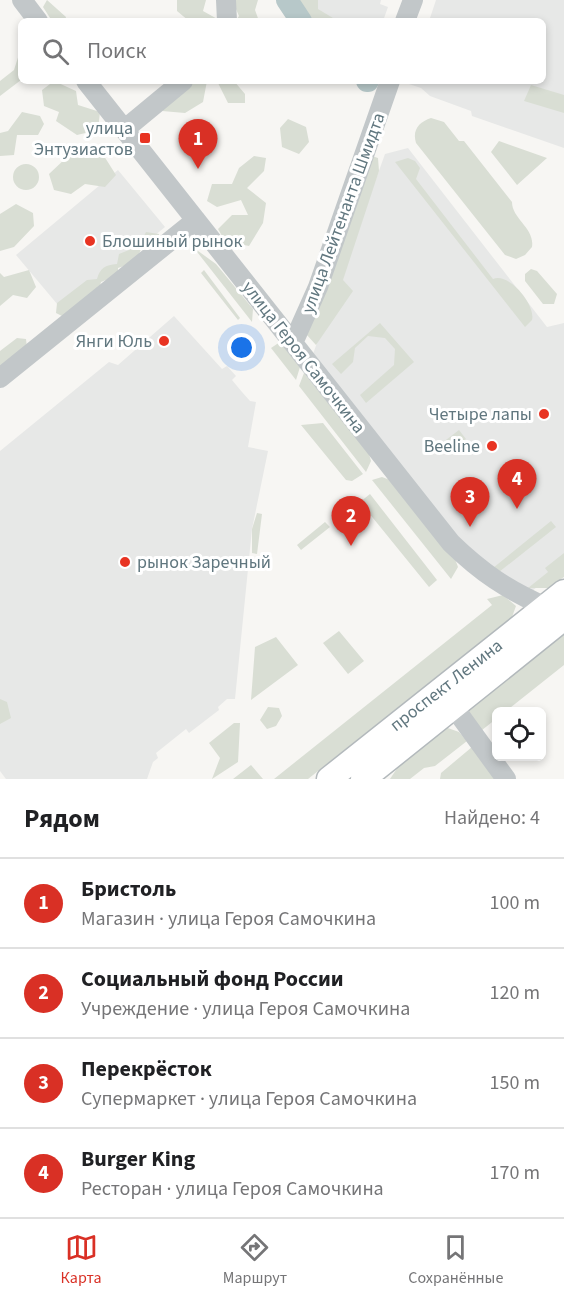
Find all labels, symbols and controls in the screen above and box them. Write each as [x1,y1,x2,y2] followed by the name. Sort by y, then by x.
[18,18,546,84] search box
[39,35,72,68] icon: search
[87,35,146,67] text: Поиск
[296,109,391,317] street label: улица Лейтенанта Шмидта
[34,116,133,162] place label: улица Энтузиастов
[178,120,218,169] pin: 1
[138,131,152,145] marker: улица Энтузиастов
[102,229,242,254] place label: Блошиный рынок
[83,234,97,248] marker: Блошиный рынок
[236,276,371,439] street label: улица Героя Самочкина
[76,329,152,354] place label: Янги Юль
[227,333,256,362] your location
[157,334,171,348] marker: Янги Юль
[429,402,532,427] place label: Четыре лапы
[537,407,551,421] marker: Четыре лапы
[424,434,480,459] place label: Beeline
[485,439,499,453] marker: Beeline
[498,460,536,509] pin: 4
[450,478,490,527] pin: 3
[332,496,370,546] pin: 2
[137,550,271,575] place label: рынок Заречный
[118,555,132,569] marker: рынок Заречный
[385,633,508,737] street label: проспект Ленина
[492,707,546,761] map controls
[492,707,546,761] button: locate
[24,800,100,837] text: Рядом
[444,804,540,832] text: Найдено: 4
[81,873,176,905] text: Бристоль
[38,889,49,917] text: 1
[490,889,540,917] text: 100 m
[81,905,376,933] text: Магазин · улица Героя Самочкина
[81,963,344,995] text: Социальный фонд России
[38,979,49,1007] text: 2
[490,979,540,1007] text: 120 m
[81,995,410,1023] text: Учреждение · улица Героя Самочкина
[81,1053,212,1085] text: Перекрёсток
[38,1069,49,1097] text: 3
[490,1069,540,1097] text: 150 m
[81,1085,417,1113] text: Супермаркет · улица Героя Самочкина
[81,1143,195,1175] text: Burger King
[38,1159,49,1187] text: 4
[490,1159,540,1187] text: 170 m
[81,1175,384,1203] text: Ресторан · улица Героя Самочкина
[61,1231,102,1289] tab: Карта
[223,1231,287,1289] tab: Маршрут
[408,1231,503,1289] tab: Сохранённые

